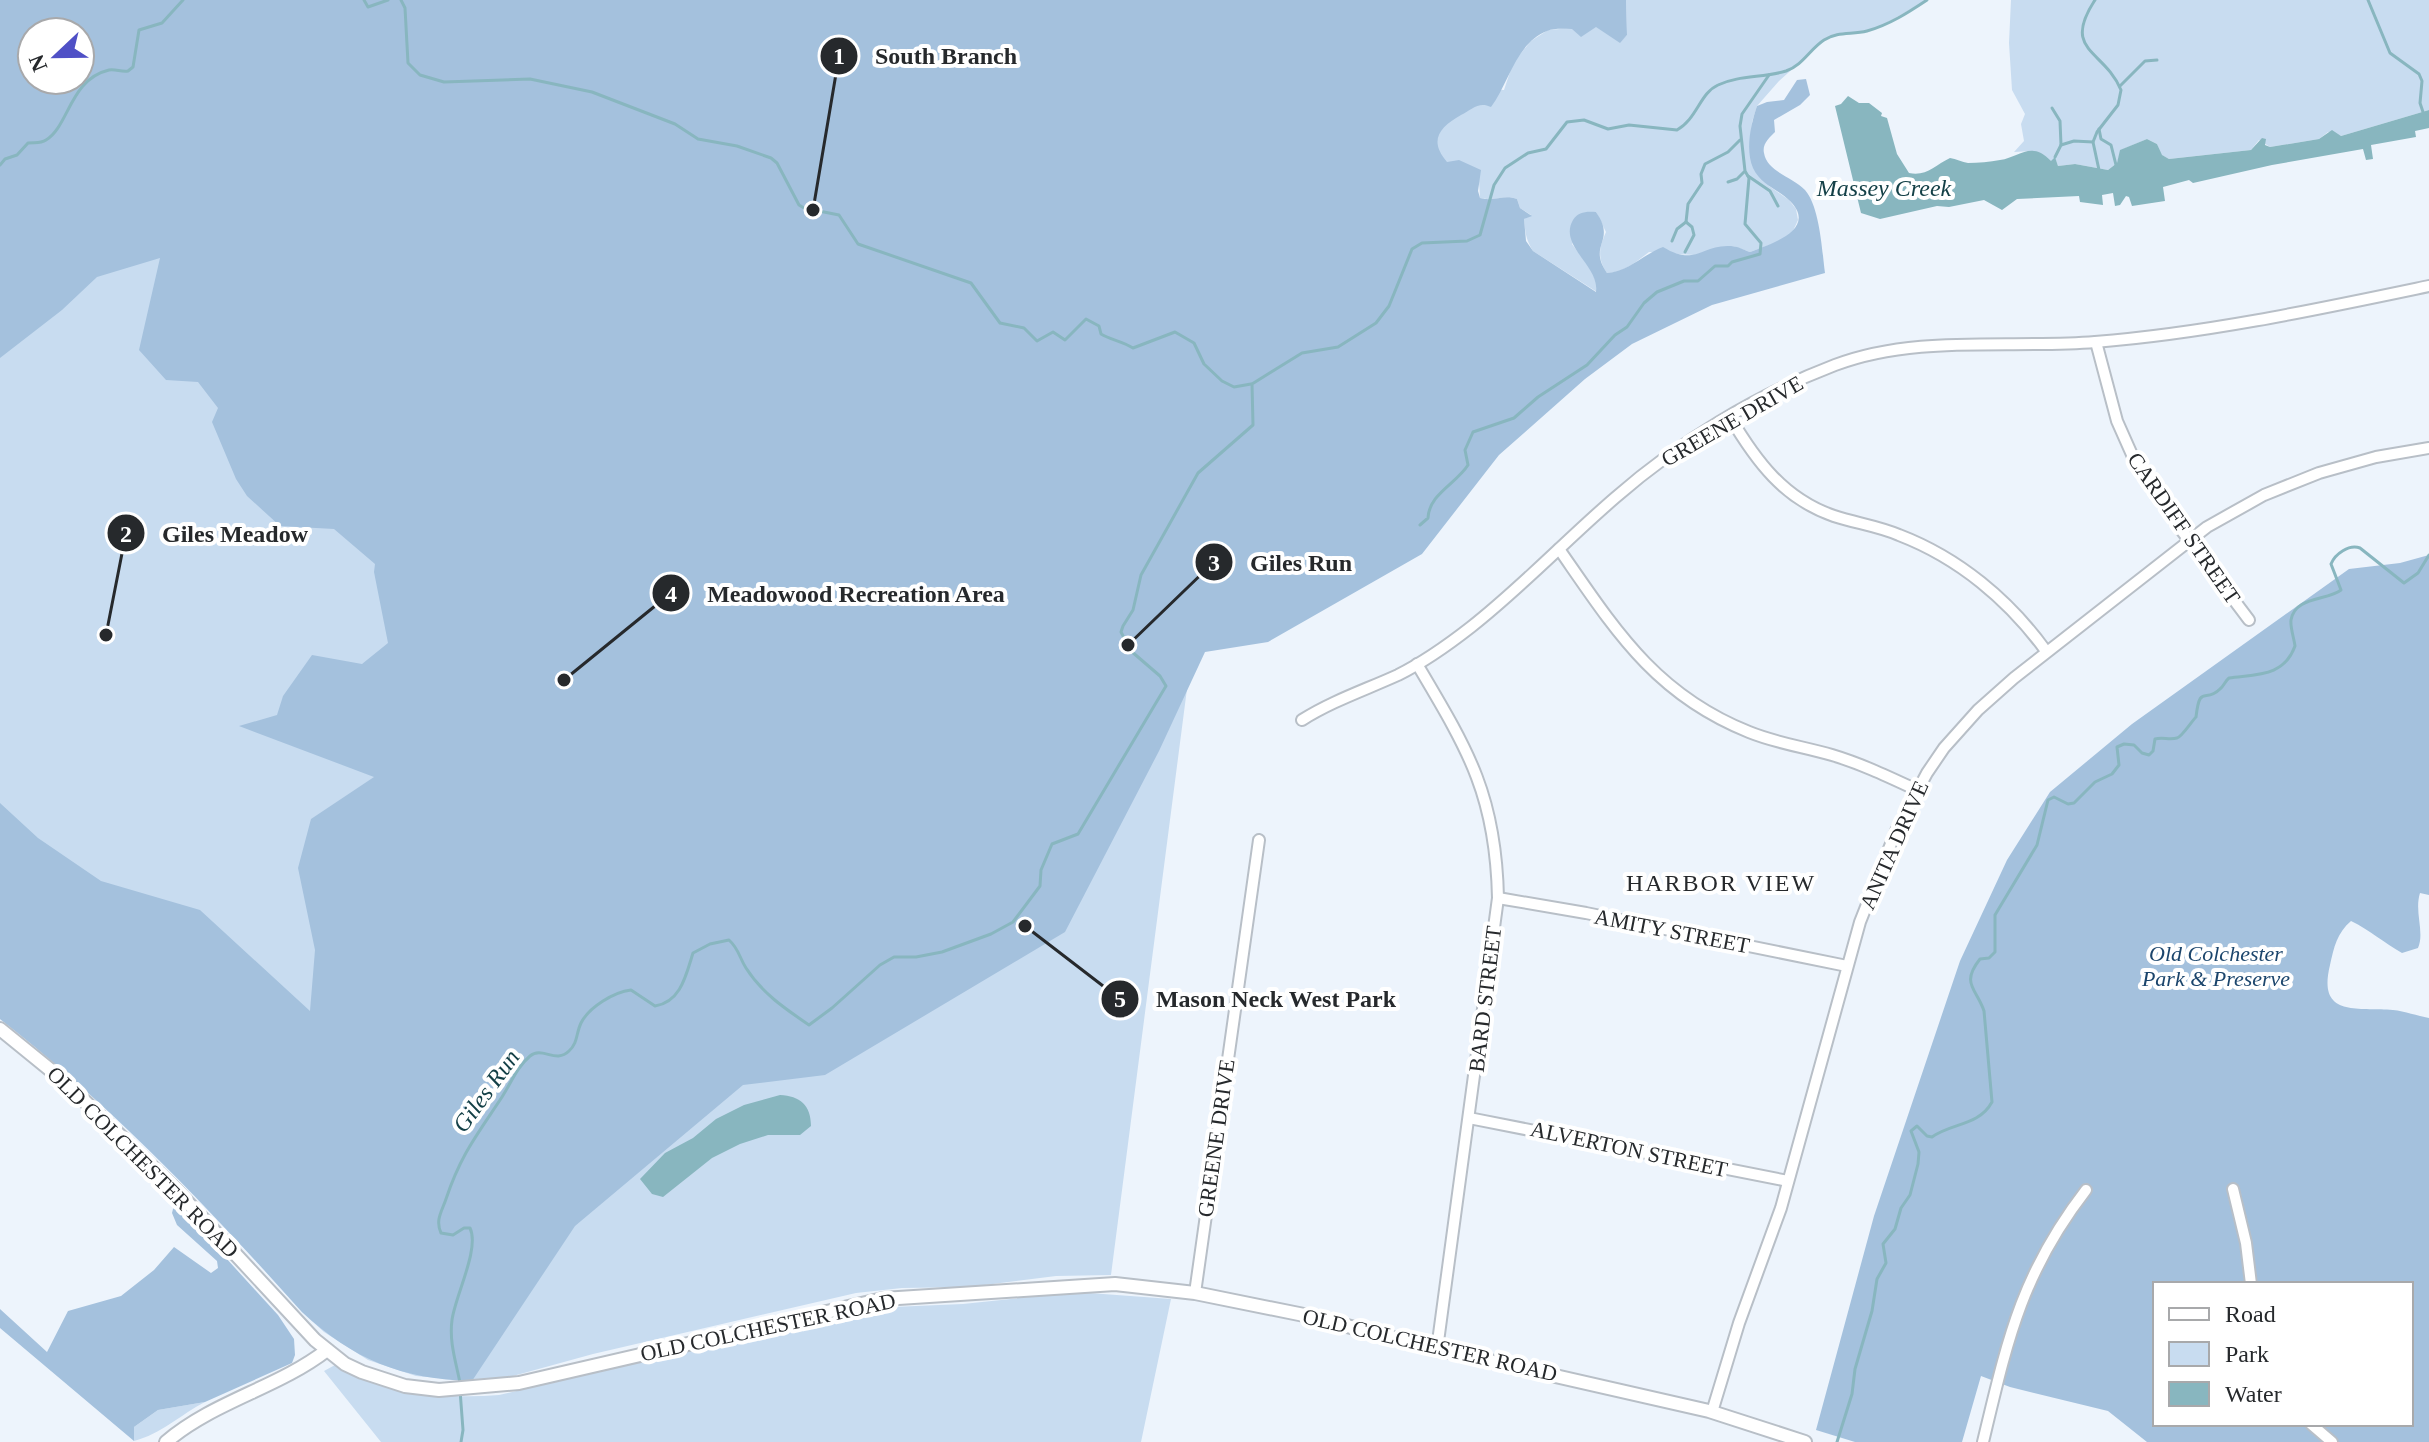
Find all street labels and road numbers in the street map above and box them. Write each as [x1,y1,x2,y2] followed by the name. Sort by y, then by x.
[1657,370,1807,472] street label: GREENE DRIVE
[2122,447,2246,609] street label: CARDIFF STREET
[1854,777,1934,913] street label: ANITA DRIVE
[1592,904,1752,958] street label: AMITY STREET
[1464,924,1506,1074] street label: BARD STREET
[1193,1057,1239,1219] street label: GREENE DRIVE
[42,1061,244,1263] street label: OLD COLCHESTER ROAD
[1528,1116,1730,1182] street label: ALVERTON STREET
[638,1288,898,1366] street label: OLD COLCHESTER ROAD
[1300,1304,1560,1386] street label: OLD COLCHESTER ROAD

